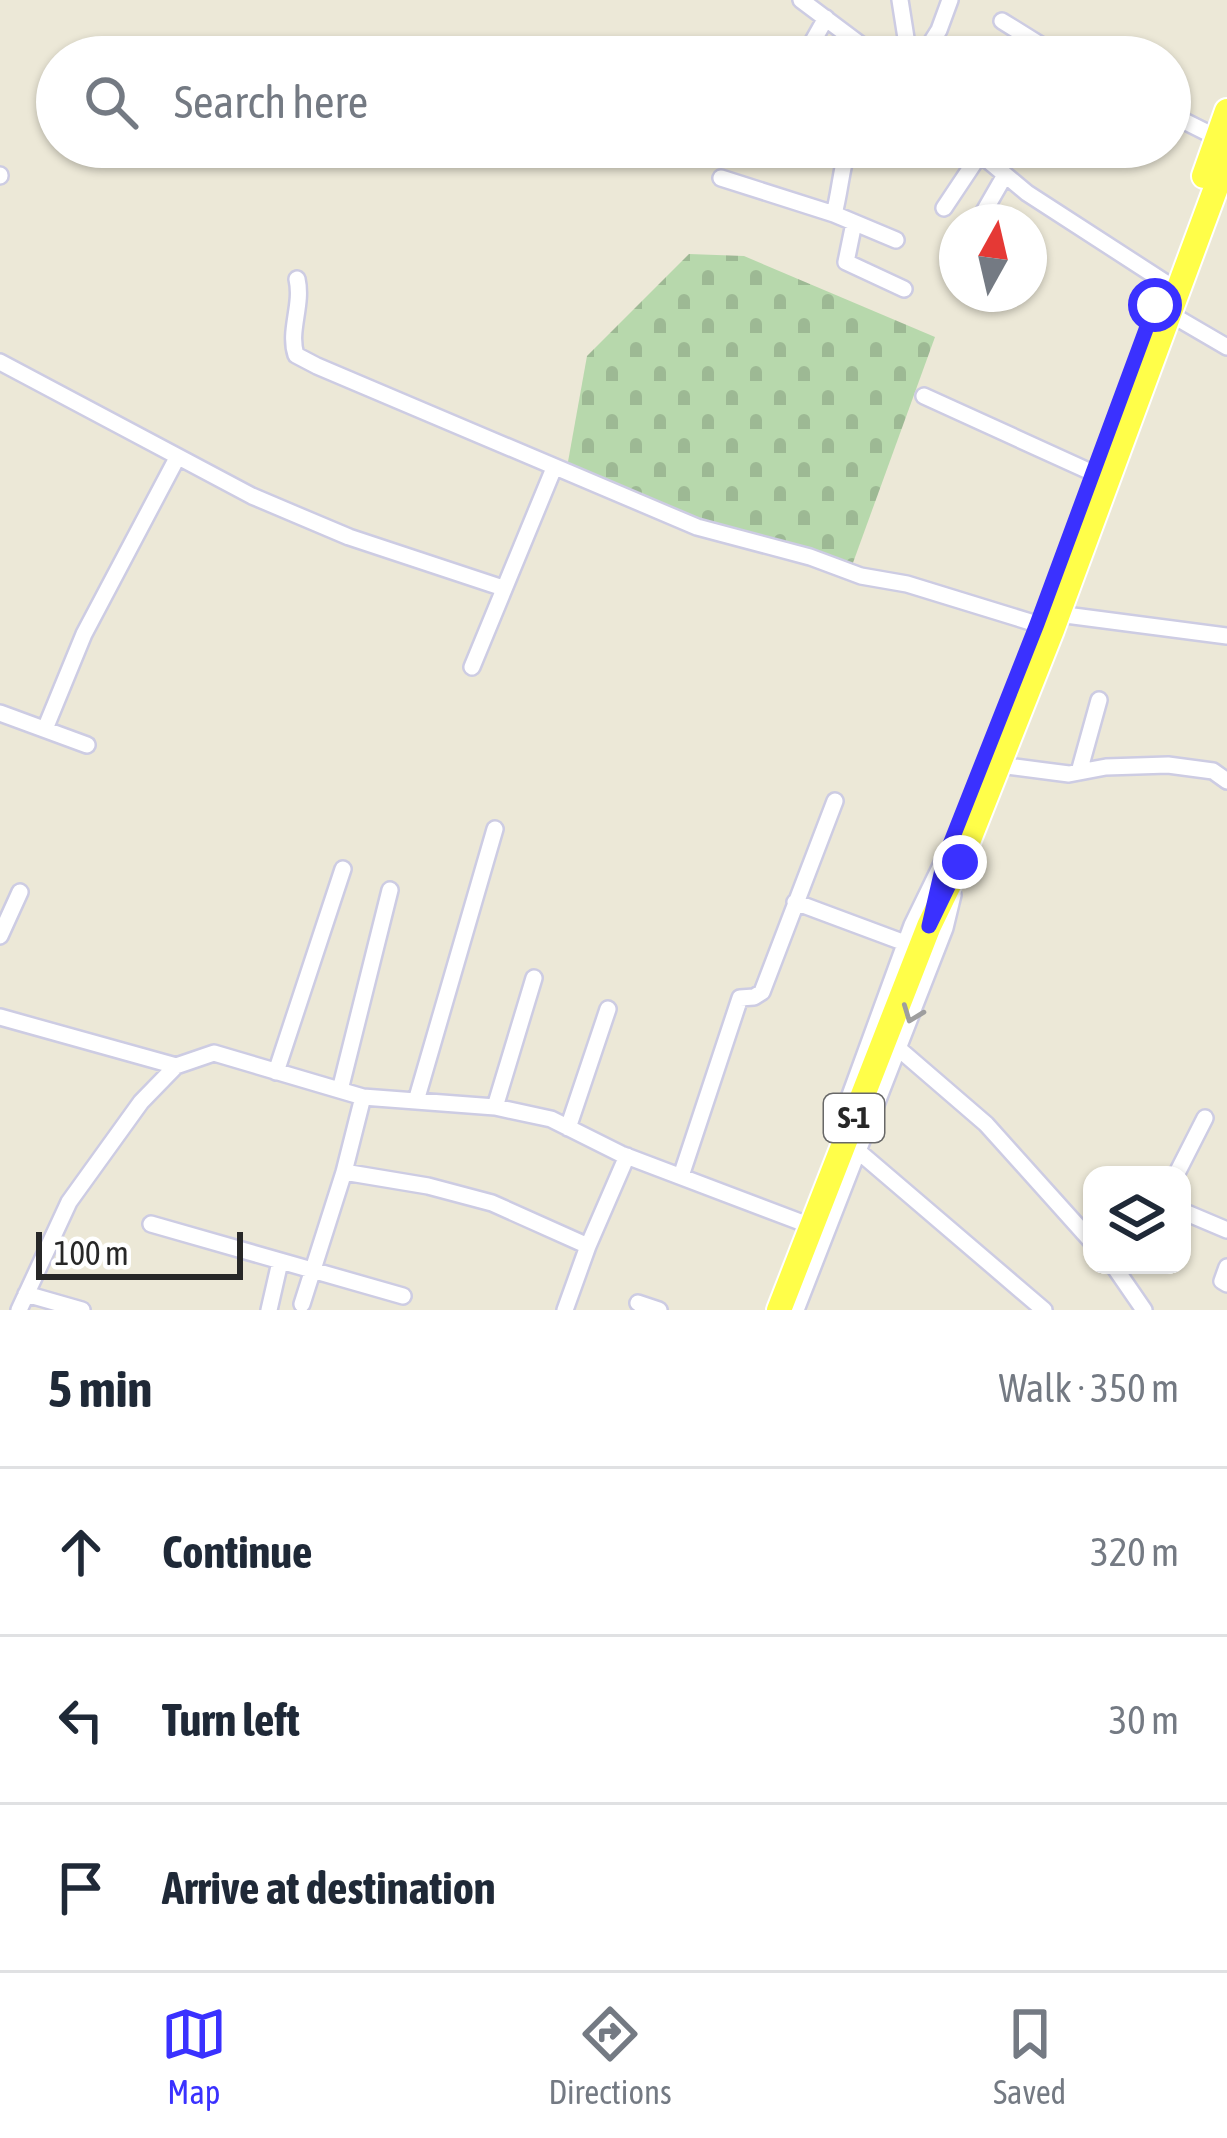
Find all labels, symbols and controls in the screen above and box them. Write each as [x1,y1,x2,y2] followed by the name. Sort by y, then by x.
[36,36,1191,168] search box
[78,69,144,135] icon: search
[174,76,368,128] text: Search here
[939,204,1047,312] north arrow
[1128,278,1182,332] route start
[933,835,987,889] route end
[902,1002,927,1023] one-way arrow
[824,1094,884,1142] road number: S-1
[1083,1166,1191,1274] map controls
[1083,1166,1191,1274] button: layers
[36,1226,243,1279] scale bar
[54,1234,129,1272] text: 100 m
[48,1359,152,1418] text: 5 min
[999,1366,1179,1410] text: Walk · 350 m
[48,1519,114,1585] icon: ahead
[162,1526,313,1578] text: Continue
[1091,1530,1179,1574] text: 320 m
[48,1687,114,1753] icon: left
[162,1694,300,1746] text: Turn left
[1109,1698,1179,1742] text: 30 m
[48,1855,114,1921] icon: arrive
[162,1862,496,1914] text: Arrive at destination
[161,2001,227,2111] tab: Map
[548,2001,672,2111] tab: Directions
[993,2001,1066,2111] tab: Saved

